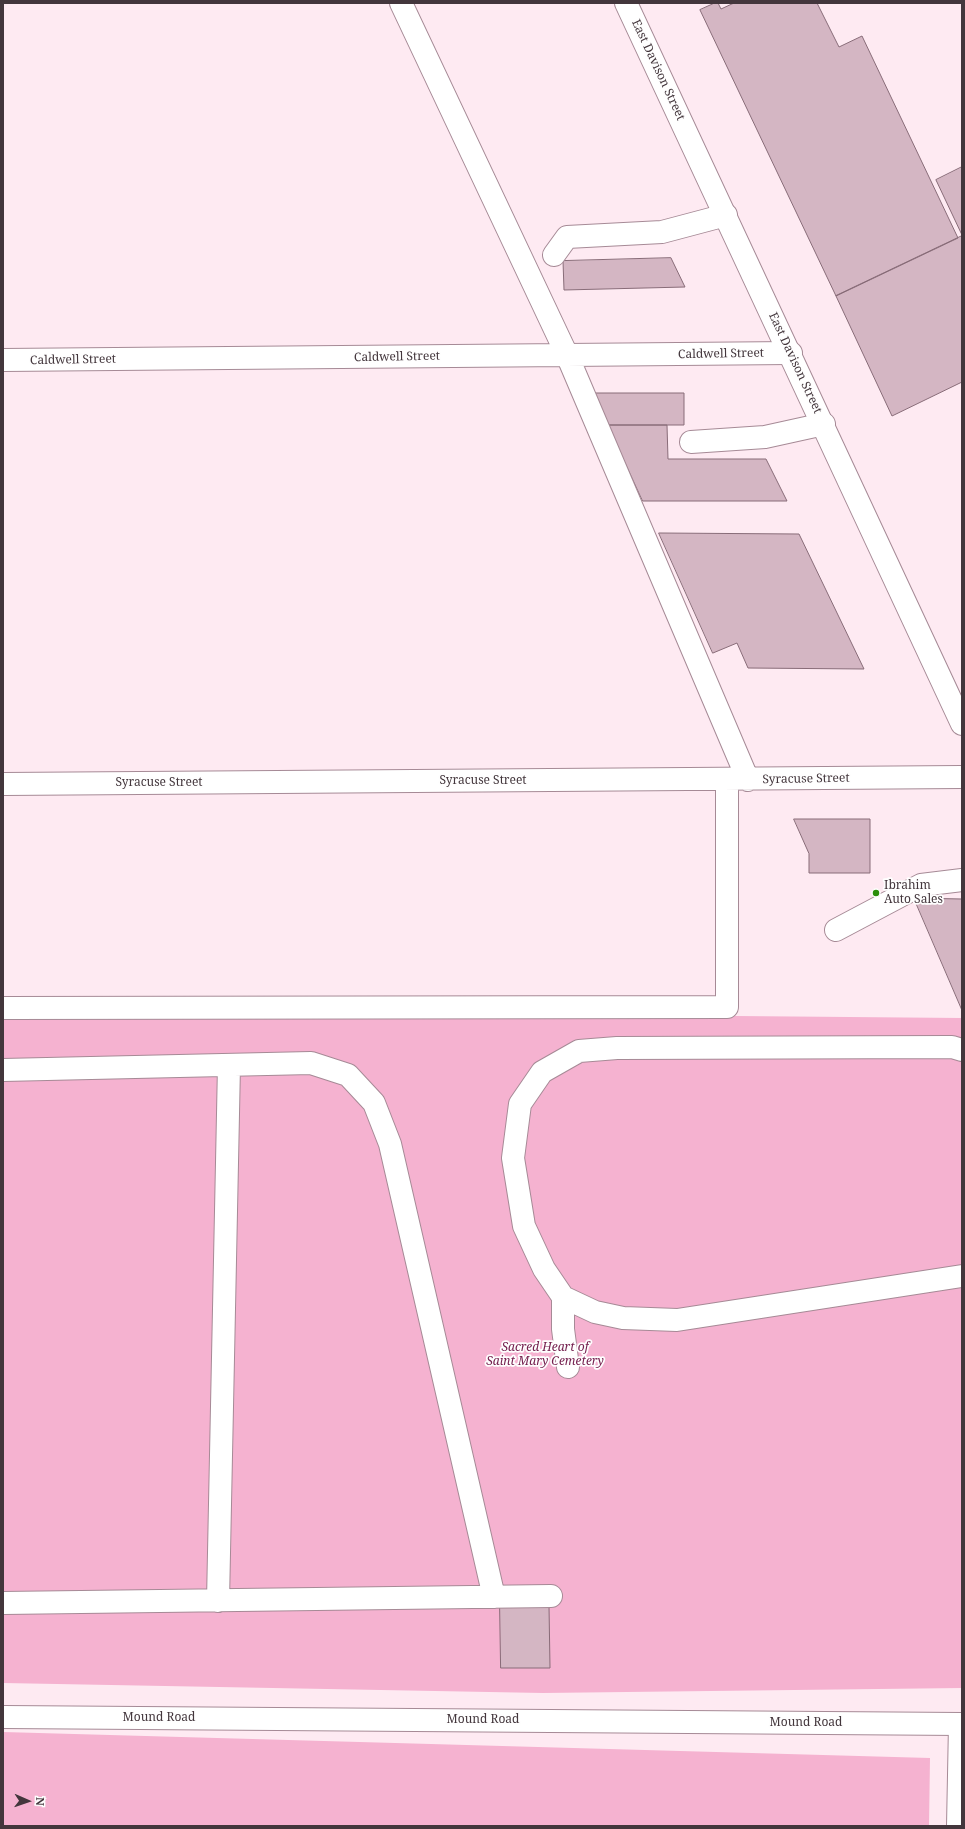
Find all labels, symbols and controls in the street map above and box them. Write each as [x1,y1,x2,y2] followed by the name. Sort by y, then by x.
[628,17,688,123] street label: East Davison Street
[765,310,825,416] street label: East Davison Street
[678,346,764,362] street label: Caldwell Street
[354,349,440,365] street label: Caldwell Street
[30,352,116,368] street label: Caldwell Street
[762,771,850,787] street label: Syracuse Street
[439,774,527,788] street label: Syracuse Street
[115,776,203,790] street label: Syracuse Street
[884,879,943,907] place label: Ibrahim Auto Sales
[871,888,881,898] marker: Ibrahim Auto Sales
[486,1341,604,1369] park label: Sacred Heart of Saint Mary Cemetery
[123,1711,195,1725] street label: Mound Road
[447,1713,519,1727] street label: Mound Road
[770,1716,842,1730] street label: Mound Road
[8,1781,48,1821] north arrow
[33,1797,48,1806] text: N

